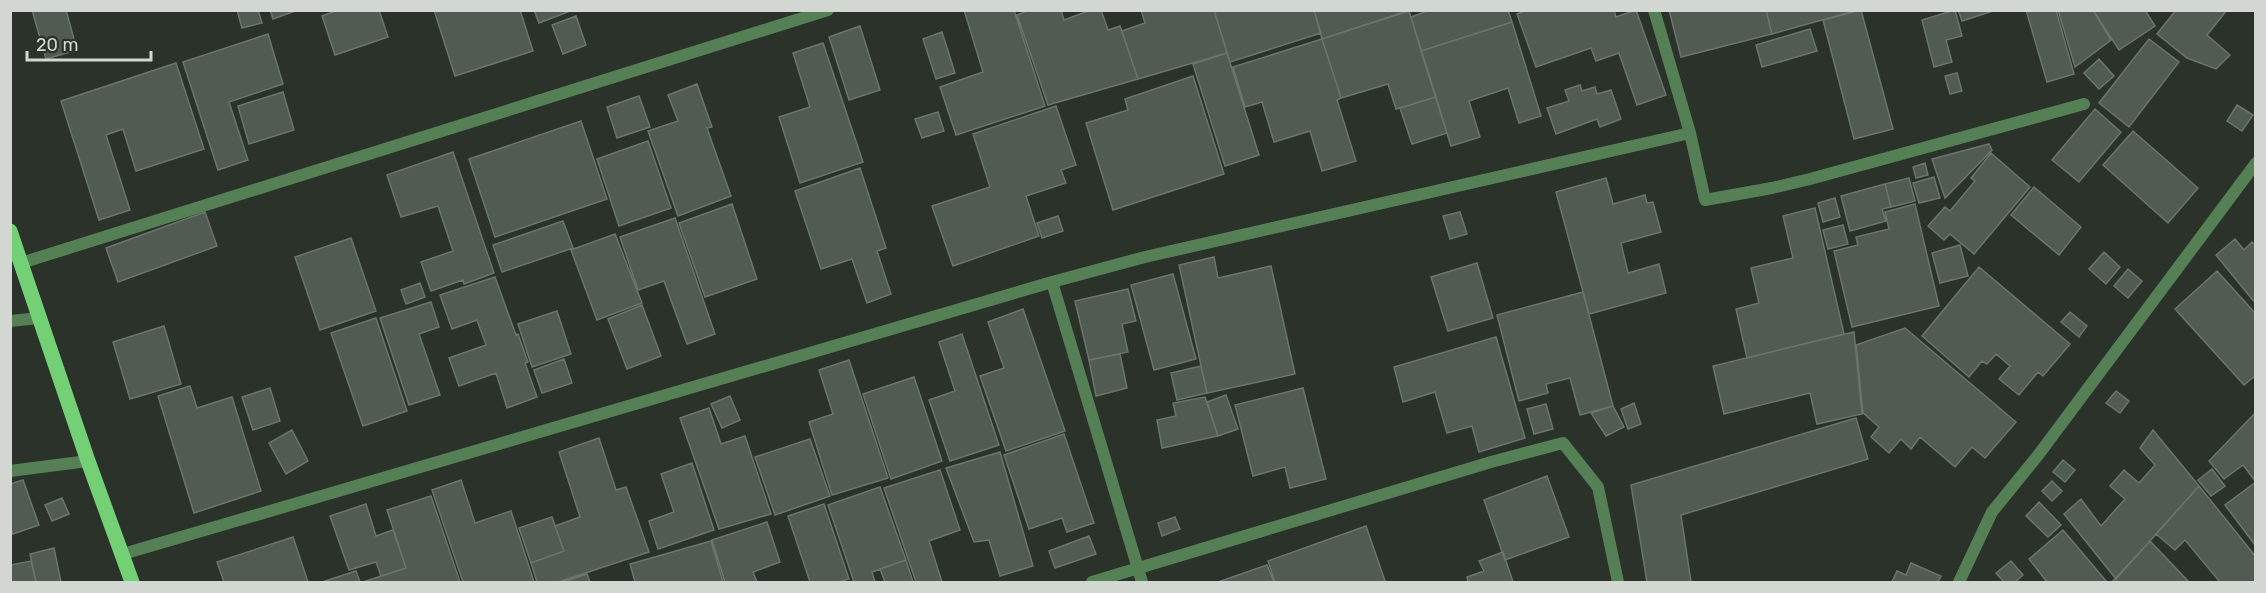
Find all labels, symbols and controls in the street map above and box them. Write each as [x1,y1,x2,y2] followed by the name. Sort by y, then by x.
[27,24,152,62] scale bar
[36,34,78,56] text: 20 m

